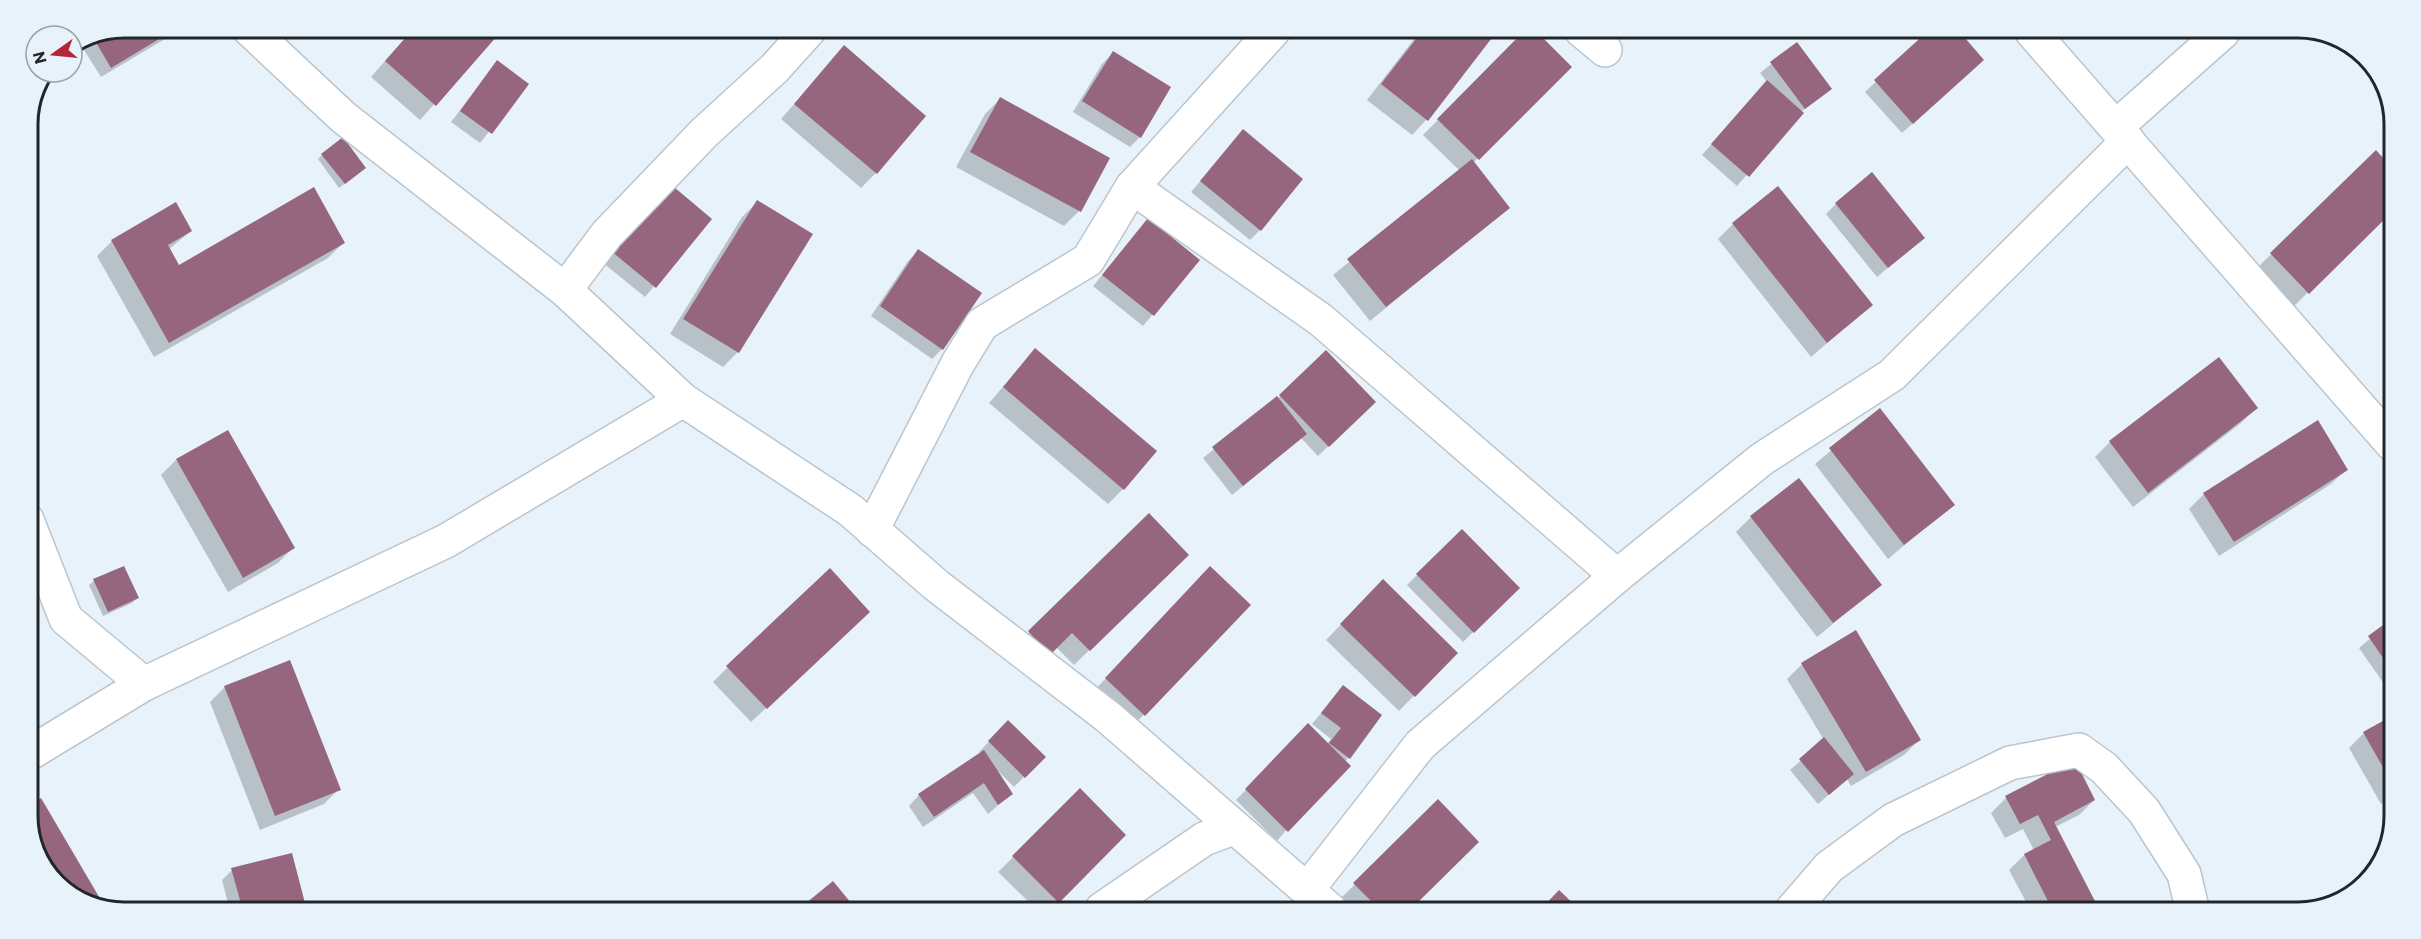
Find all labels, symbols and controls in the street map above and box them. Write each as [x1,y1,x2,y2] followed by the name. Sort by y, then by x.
[24,24,84,84] north arrow
[28,50,50,66] text: N

